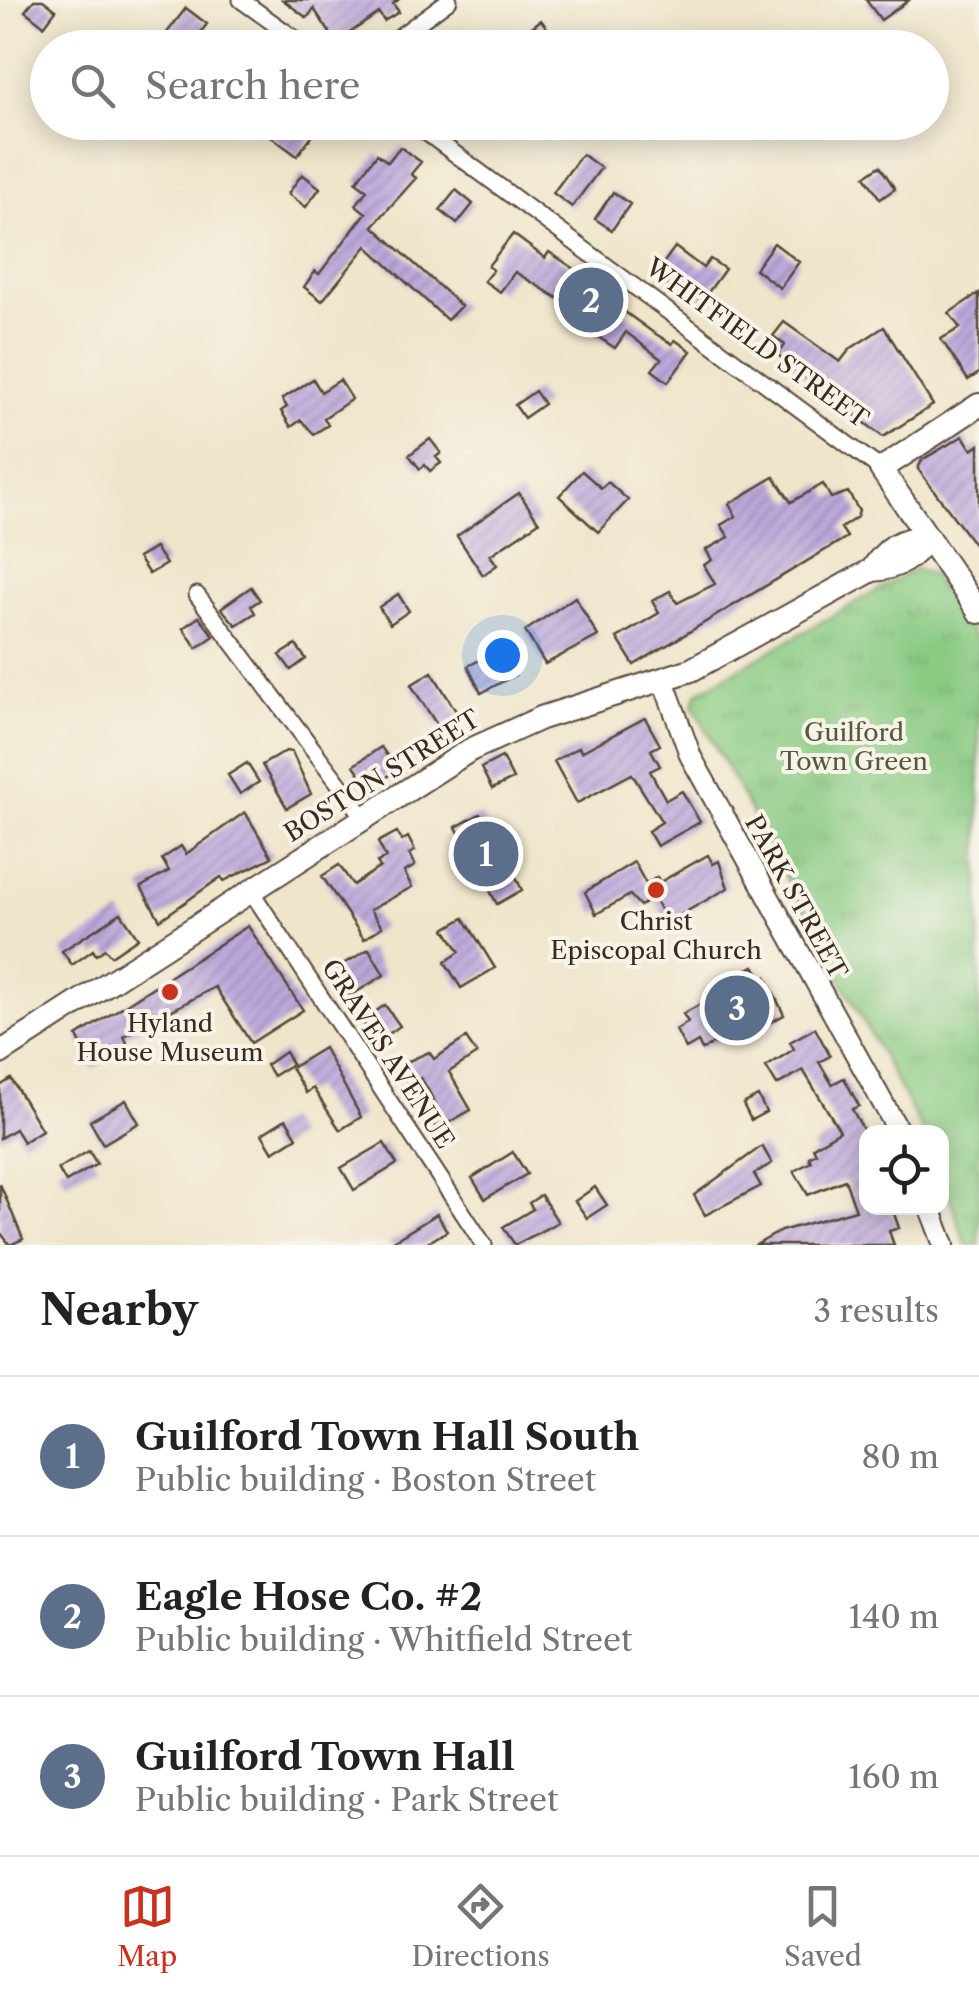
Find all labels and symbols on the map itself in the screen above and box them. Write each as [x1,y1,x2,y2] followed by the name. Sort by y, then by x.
[639,251,875,435] street label: WHITFIELD STREET
[558,262,624,338] pin: 2
[477,630,528,681] your location
[278,703,486,849] street label: BOSTON STREET
[780,717,928,777] park label: Guilford Town Green
[738,810,854,985] street label: PARK STREET
[454,816,518,892] pin: 1
[645,879,667,901] marker: Christ Episcopal Church
[550,906,762,966] place label: Christ Episcopal Church
[315,953,461,1155] street label: GRAVES AVENUE
[704,970,770,1046] pin: 3
[159,981,181,1003] marker: Hyland House Museum
[77,1008,263,1068] place label: Hyland House Museum

